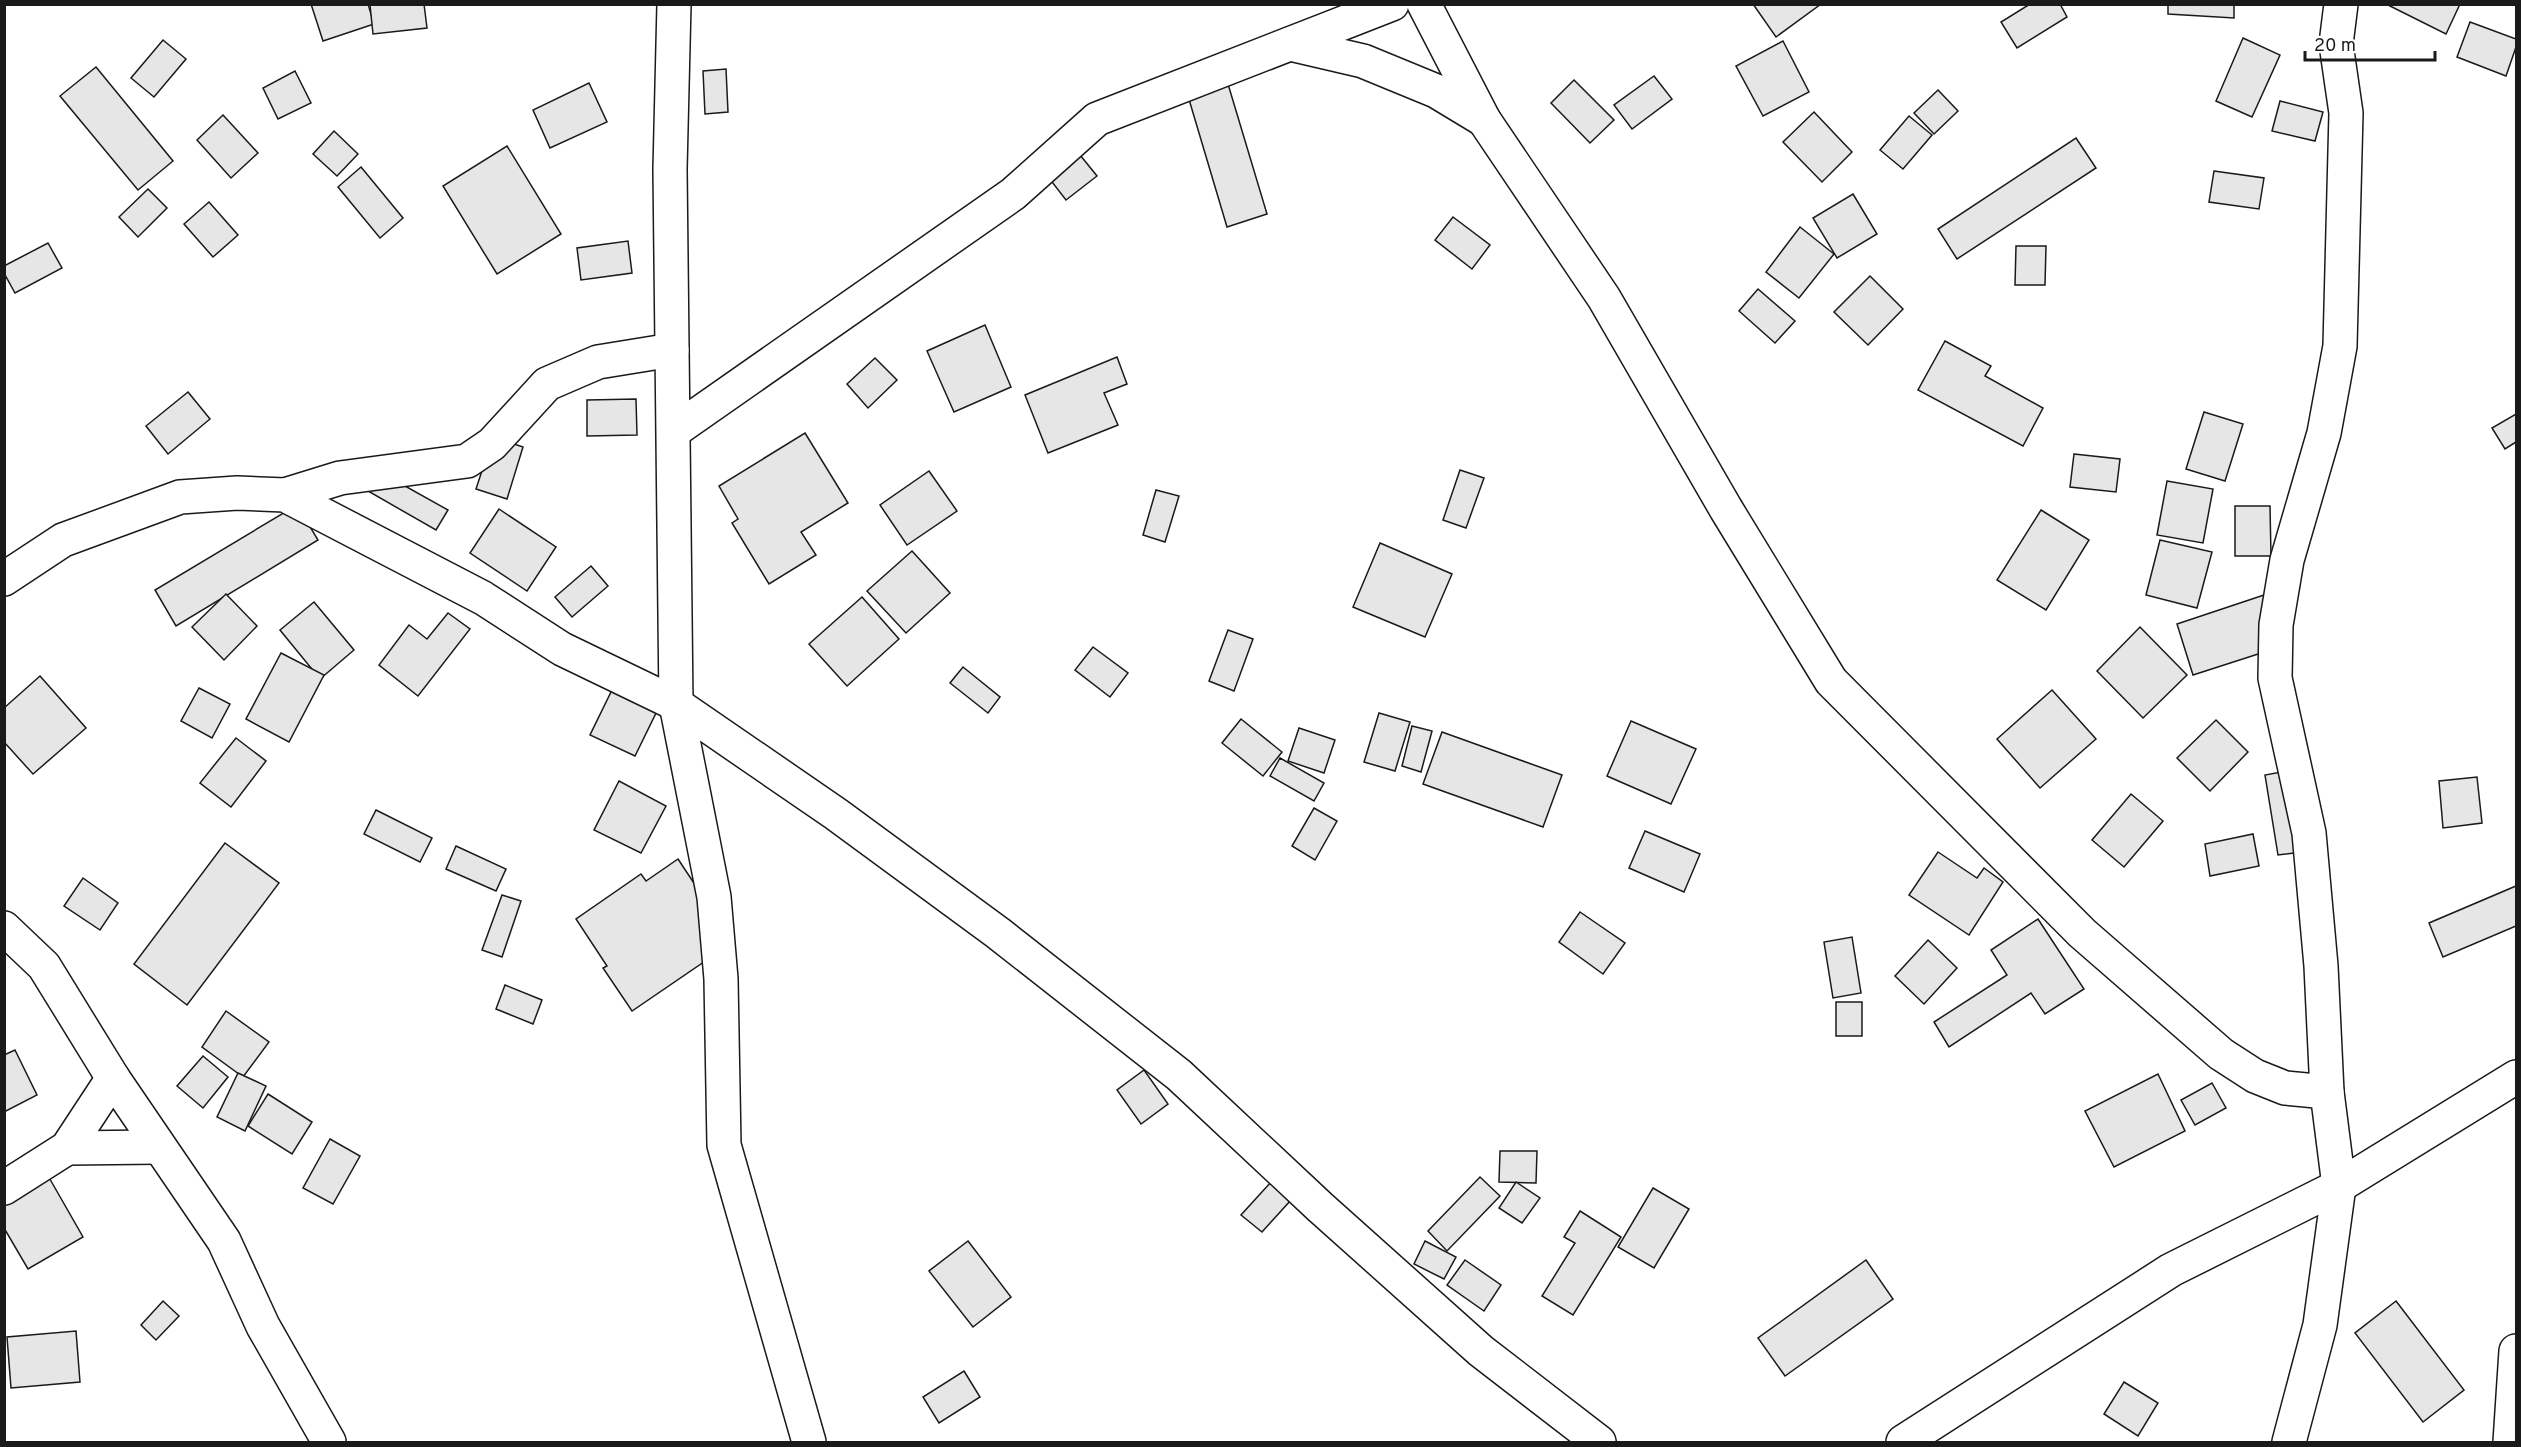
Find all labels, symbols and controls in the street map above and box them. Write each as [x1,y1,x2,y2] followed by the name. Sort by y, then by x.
[2305,24,2436,62] scale bar
[2314,35,2356,58] text: 20 m

